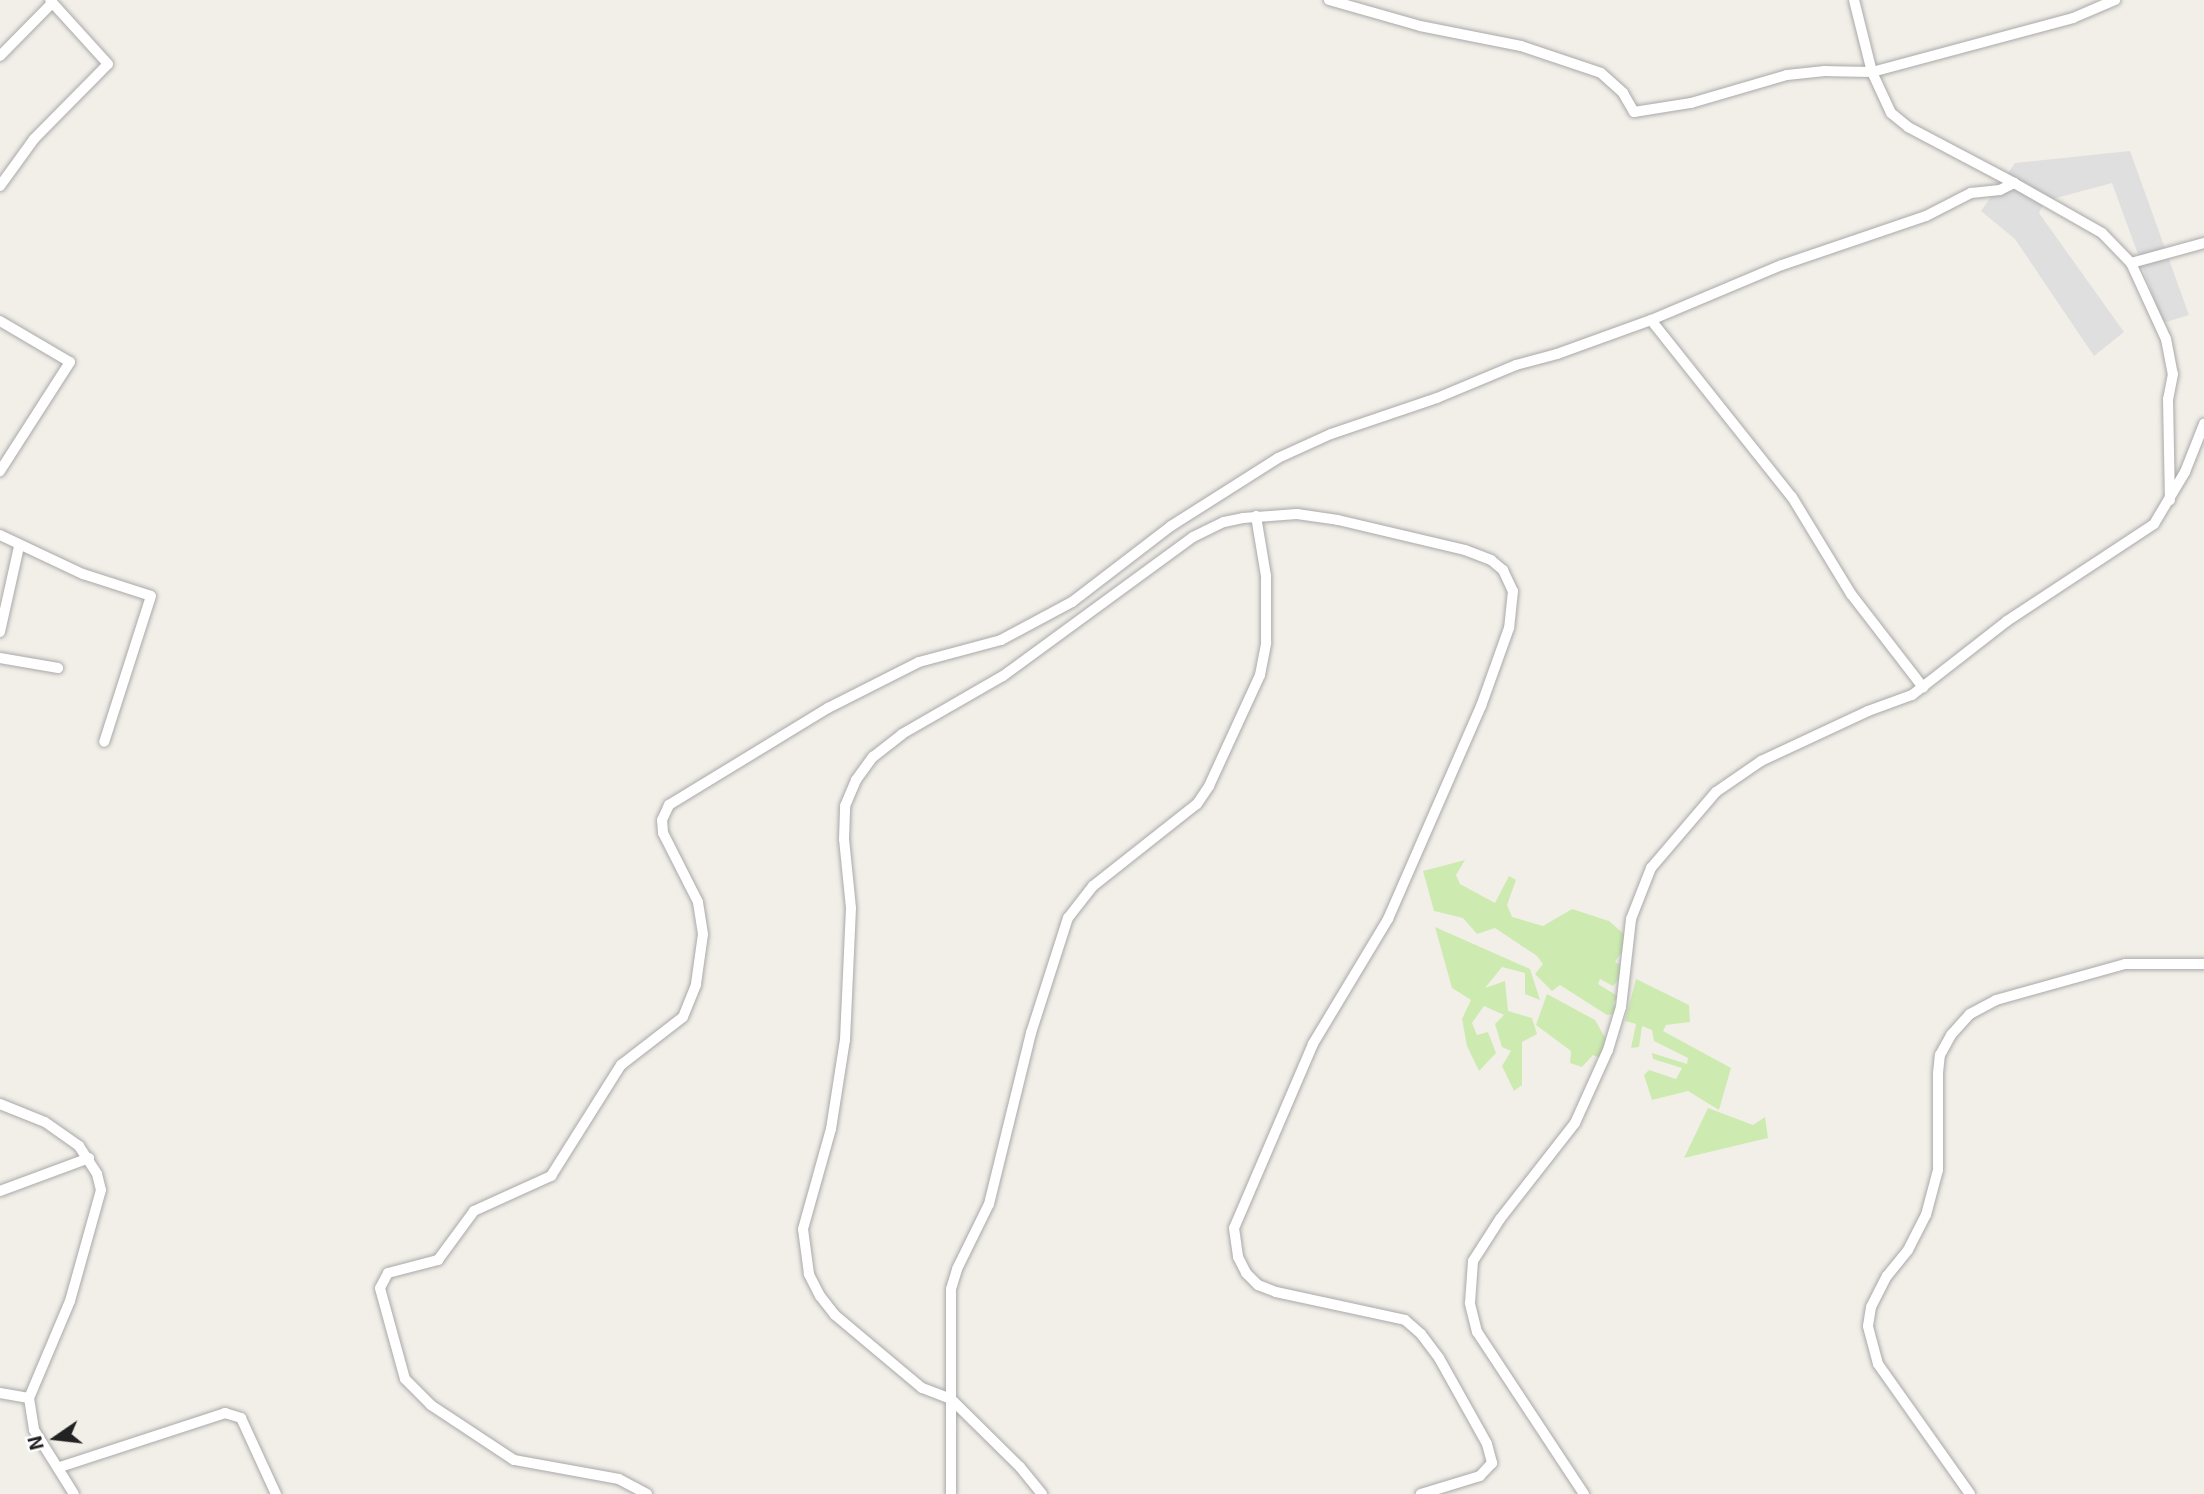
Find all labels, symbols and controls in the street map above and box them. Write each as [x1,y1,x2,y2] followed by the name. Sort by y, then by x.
[21,1403,91,1473] north arrow
[22,1434,48,1453] text: N

